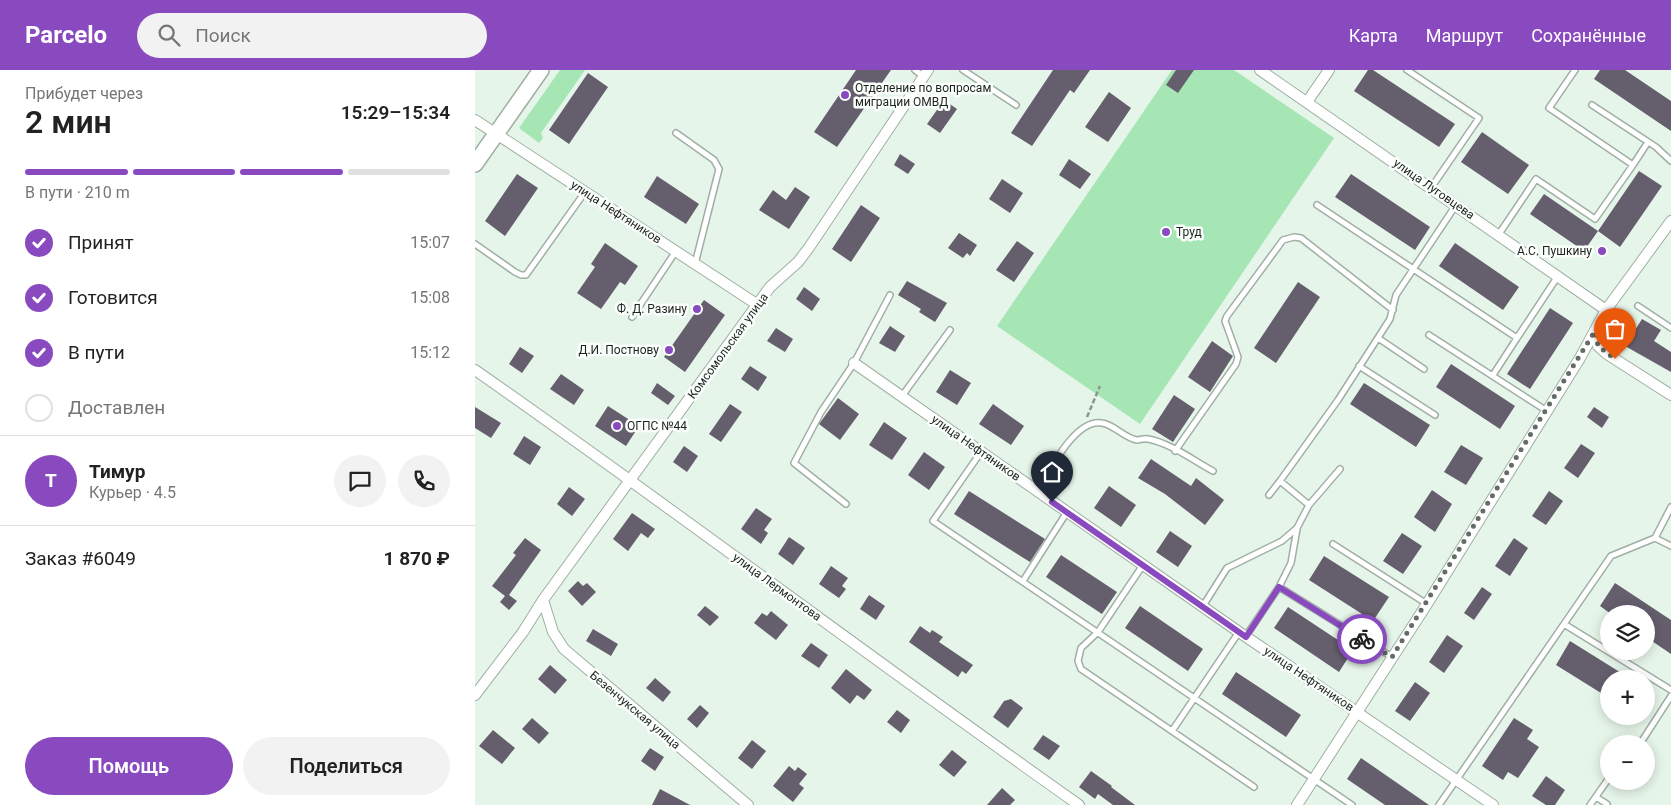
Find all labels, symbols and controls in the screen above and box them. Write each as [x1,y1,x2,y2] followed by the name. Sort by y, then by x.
[137,13,487,58] search box
[25,21,107,49] text: Parcelo
[155,21,183,49] icon: search
[195,24,251,47] text: Поиск
[1349,25,1398,46] text: Карта
[1426,25,1503,46] text: Маршрут
[1531,25,1646,46] text: Сохранённые
[855,81,991,109] place label: Отделение по вопросам миграции ОМВД
[25,84,143,103] text: Прибудет через
[839,89,851,101] marker: Отделение по вопросам миграции ОМВД
[341,101,450,124] text: 15:29–15:34
[25,103,112,141] text: 2 мин
[1391,156,1477,222] street label: улица Луговцева
[568,177,664,247] street label: улица Нефтяников
[25,183,130,202] text: В пути · 210 m
[1176,225,1202,239] place label: Труд
[1160,226,1172,238] marker: Труд
[25,229,53,257] icon: check
[68,231,134,254] text: Принят
[410,233,450,252] text: 15:07
[1517,244,1592,258] place label: А.С. Пушкину
[1596,245,1608,257] marker: А.С. Пушкину
[25,284,53,312] icon: check
[68,286,158,309] text: Готовится
[410,288,450,307] text: 15:08
[685,290,771,402] street label: Комсомольская улица
[617,302,687,316] place label: Ф. Д. Разину
[691,303,703,315] marker: Ф. Д. Разину
[1594,308,1636,359] pin
[1601,315,1629,343] icon: bag
[25,339,53,367] icon: check
[68,341,125,364] text: В пути
[410,343,450,362] text: 15:12
[578,343,659,357] place label: Д.И. Постнову
[663,344,675,356] marker: Д.И. Постнову
[68,396,165,419] text: Доставлен
[929,412,1023,484] street label: улица Нефтяников
[627,419,687,433] place label: ОГПС №44
[611,420,623,432] marker: ОГПС №44
[1031,451,1073,502] pin
[334,455,386,507] button: chat
[398,455,450,507] button: phone
[1038,458,1066,486] icon: home
[89,460,145,483] text: Тимур
[45,469,57,492] text: Т
[89,483,176,502] text: Курьер · 4.5
[25,547,136,570] text: Заказ #6049
[384,547,450,570] text: 1 870 ₽
[730,550,824,624] street label: улица Лермонтова
[1600,605,1655,790] map controls
[1600,605,1655,660] button: layers
[1337,614,1387,664] courier
[1348,625,1376,653] icon: bike
[1261,644,1357,714] street label: улица Нефтяников
[587,668,683,752] street label: Безенчукская улица
[1600,670,1655,725] button: +
[1600,735,1655,790] button: −
[25,737,233,795] button: Помощь
[243,737,450,795] button: Поделиться

